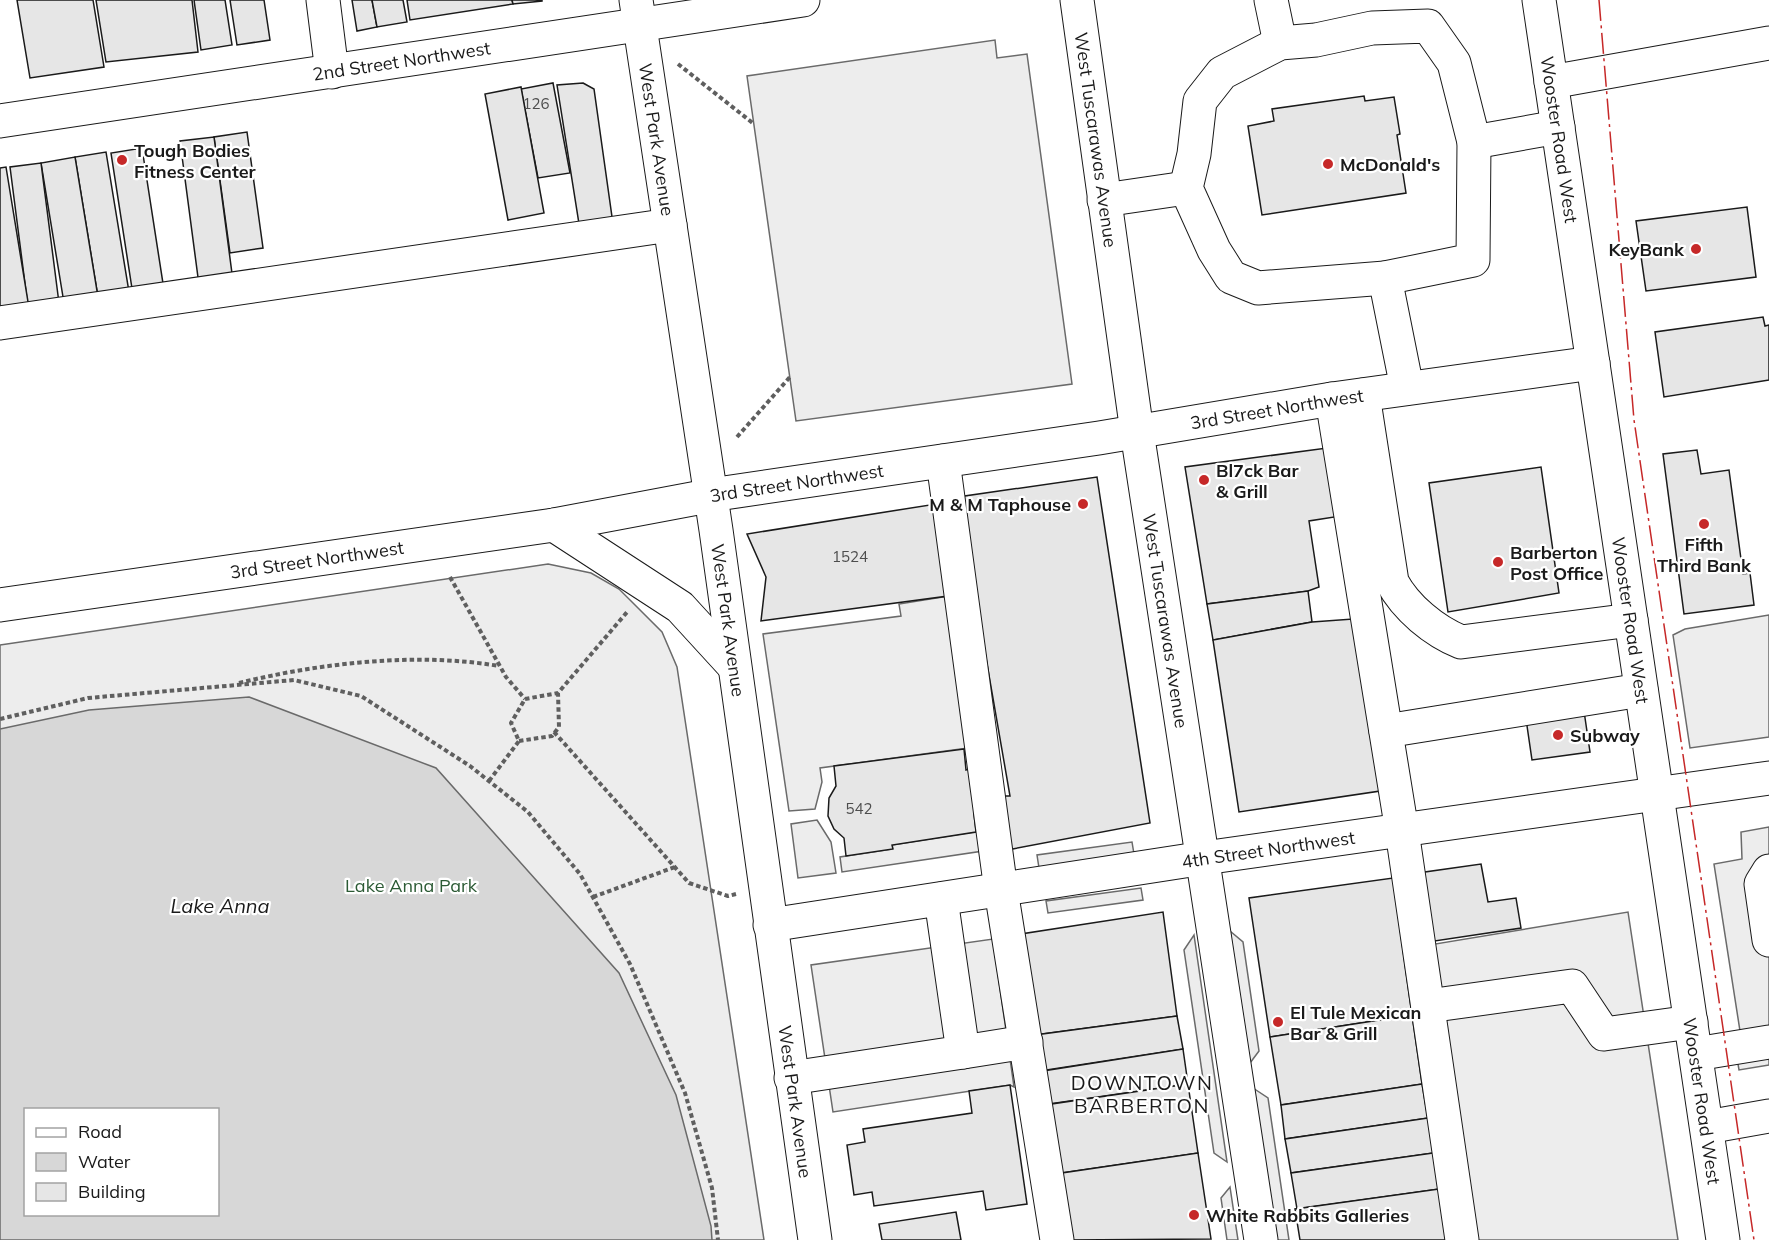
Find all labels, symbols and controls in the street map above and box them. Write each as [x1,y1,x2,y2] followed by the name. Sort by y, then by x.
[1070,31,1123,249] street label: West Tuscarawas Avenue
[311,36,492,85] street label: 2nd Street Northwest
[1536,54,1583,224] street label: Wooster Road West
[634,62,680,217] street label: West Park Avenue
[522,94,550,113] house number: 126
[134,139,257,183] place label: Tough Bodies Fitness Center
[115,153,129,167] marker: Tough Bodies Fitness Center
[1340,153,1440,176] place label: McDonald's
[1321,157,1335,171] marker: McDonald's
[1608,238,1685,261] place label: KeyBank
[1689,242,1703,256] marker: KeyBank
[1188,383,1365,434] street label: 3rd Street Northwest
[708,458,885,507] street label: 3rd Street Northwest
[1216,459,1299,503] place label: Bl7ck Bar & Grill
[1197,473,1211,487] marker: Bl7ck Bar & Grill
[929,493,1071,516] place label: M & M Taphouse
[1076,497,1090,511] marker: M & M Taphouse
[1138,512,1194,730] street label: West Tuscarawas Avenue
[1697,517,1711,531] marker: Fifth Third Bank
[1657,533,1752,577] place label: Fifth Third Bank
[228,535,405,583] street label: 3rd Street Northwest
[1607,535,1655,705] street label: Wooster Road West
[1510,541,1603,585] place label: Barberton Post Office
[707,542,751,698] street label: West Park Avenue
[832,547,868,566] house number: 1524
[1491,555,1505,569] marker: Barberton Post Office
[1570,724,1640,747] place label: Subway
[1551,728,1565,742] marker: Subway
[845,799,873,818] house number: 542
[1180,825,1356,873] street label: 4th Street Northwest
[345,874,478,897] park label: Lake Anna Park
[170,893,270,918] water label: Lake Anna
[1290,1001,1421,1045] place label: El Tule Mexican Bar & Grill
[1271,1015,1285,1029] marker: El Tule Mexican Bar & Grill
[1679,1016,1726,1186] street label: Wooster Road West
[774,1024,818,1179] street label: West Park Avenue
[1071,1070,1213,1118] district label: DOWNTOWN BARBERTON
[24,1108,219,1216] legend
[78,1120,122,1143] text: Road
[78,1150,131,1173] text: Water
[78,1180,146,1203] text: Building
[1206,1204,1409,1227] place label: White Rabbits Galleries
[1187,1208,1201,1222] marker: White Rabbits Galleries

